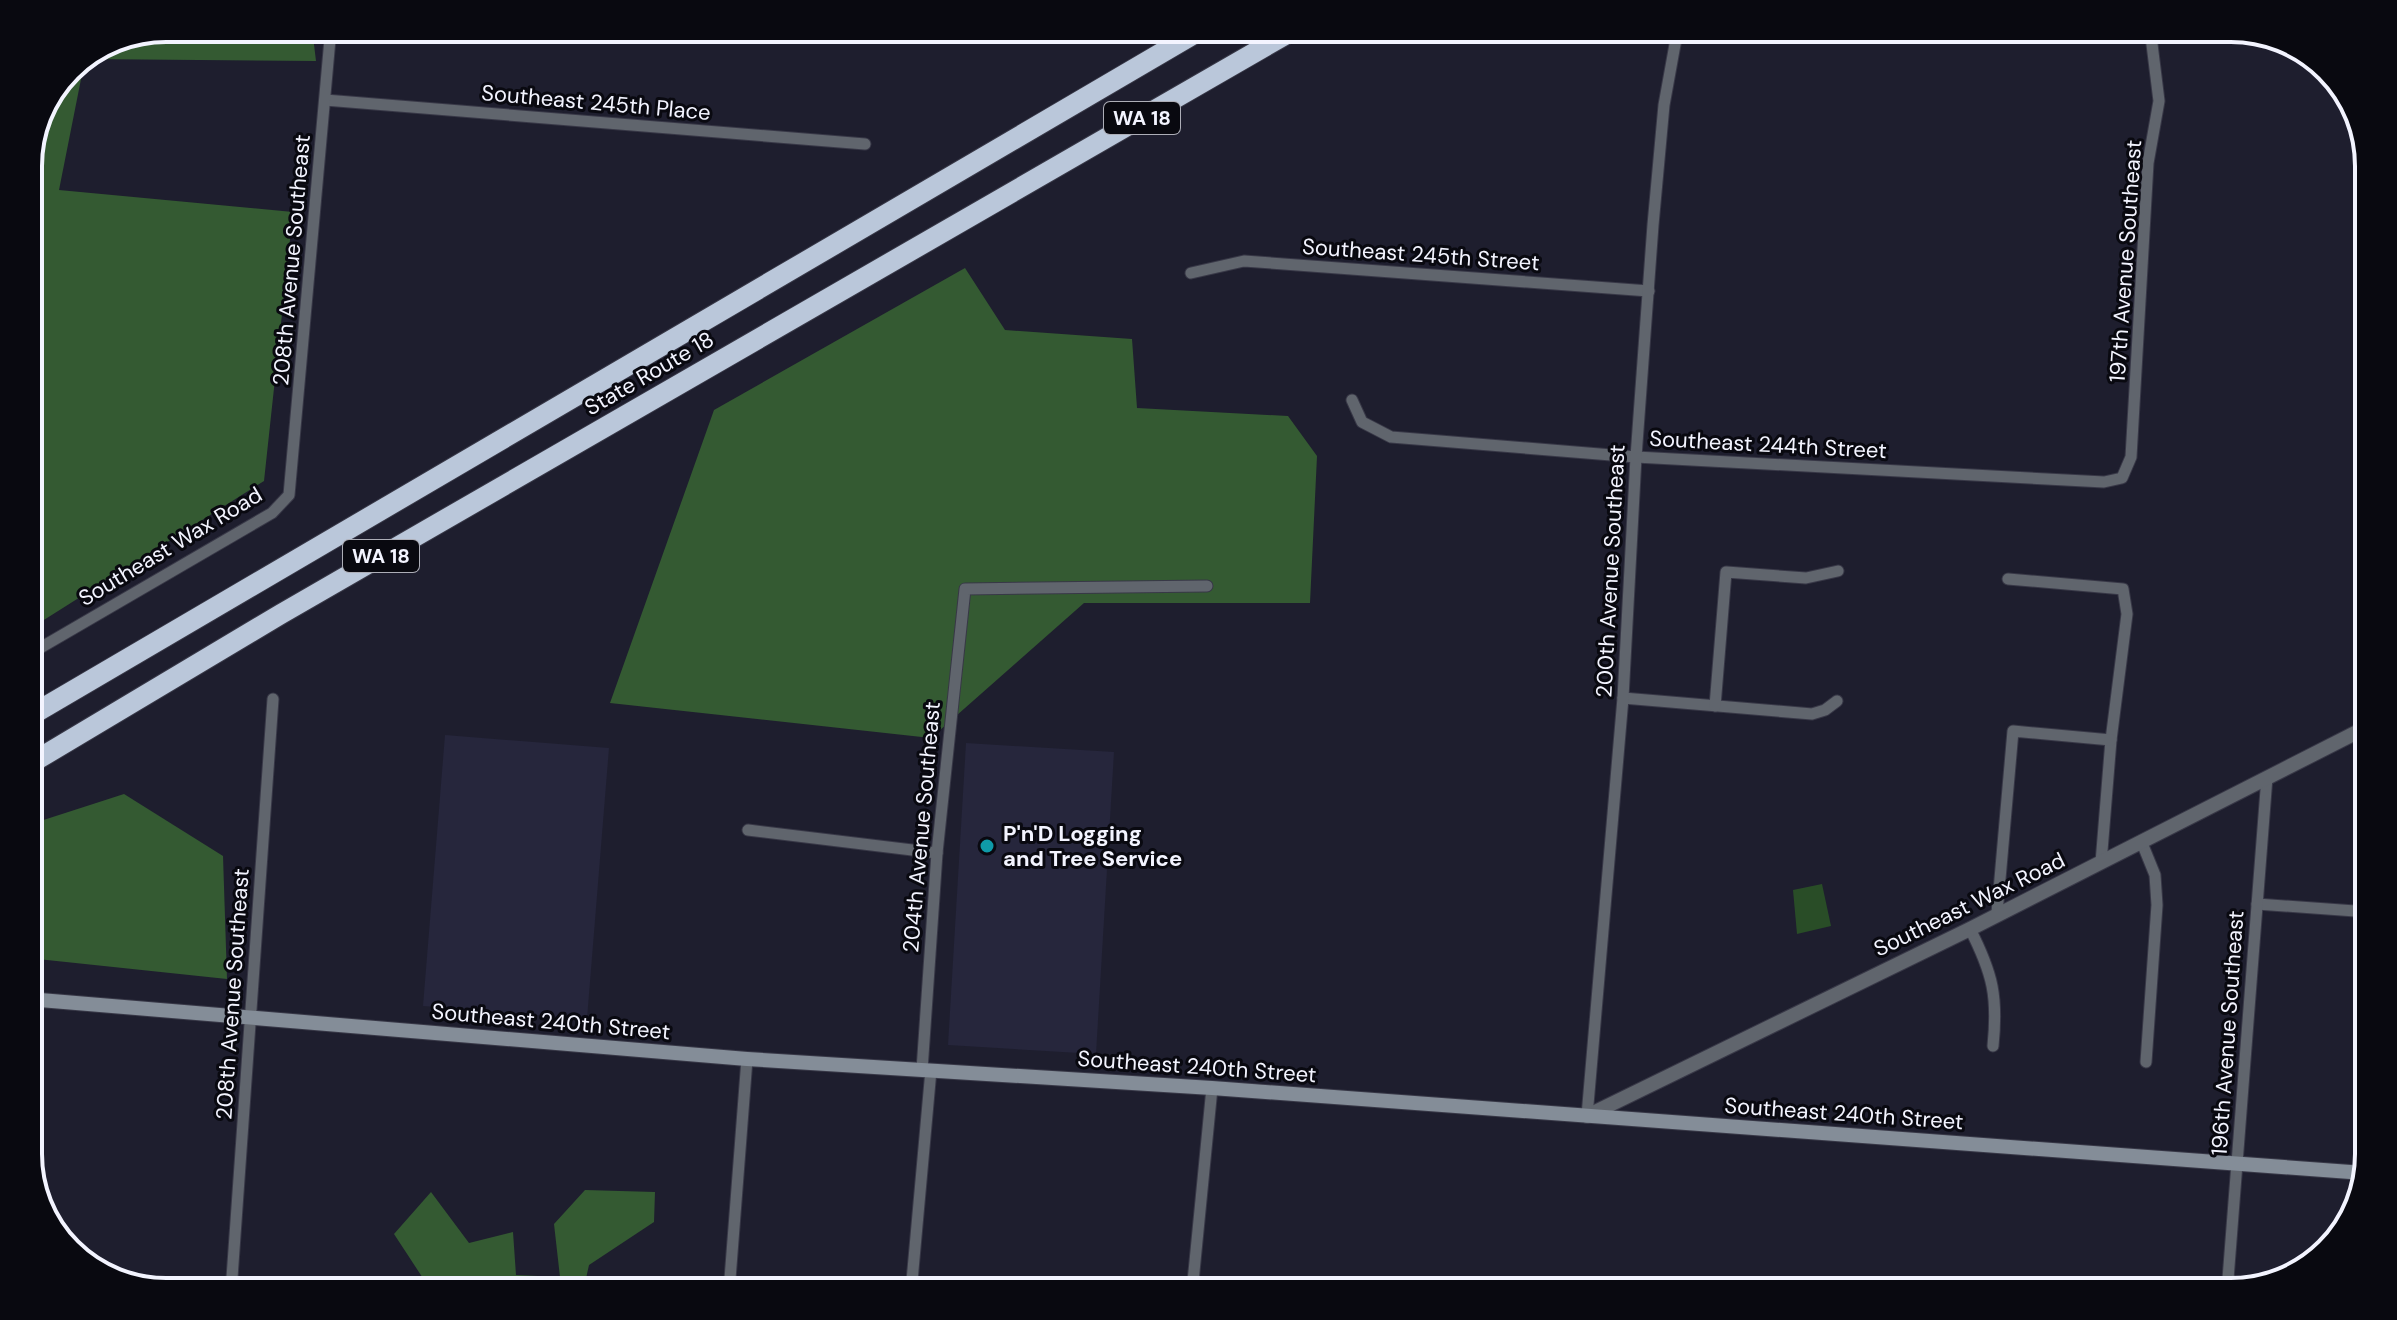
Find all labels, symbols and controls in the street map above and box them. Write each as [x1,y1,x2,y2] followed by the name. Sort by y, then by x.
[480,78,712,127] street label: Southeast 245th Place
[1104,102,1180,134] road number: WA 18
[266,133,317,387] street label: 208th Avenue Southeast
[2103,139,2148,383] street label: 197th Avenue Southeast
[1301,232,1541,277] street label: Southeast 245th Street
[579,325,719,422] street label: State Route 18
[1649,424,1887,465] street label: Southeast 244th Street
[1589,444,1632,698] street label: 200th Avenue Southeast
[73,480,267,613] street label: Southeast Wax Road
[343,540,419,572] road number: WA 18
[896,700,947,954] street label: 204th Avenue Southeast
[1003,819,1182,873] place label: P'n'D Logging and Tree Service
[978,837,996,855] marker: P'n'D Logging and Tree Service
[1869,846,2070,963] street label: Southeast Wax Road
[209,867,256,1121] street label: 208th Avenue Southeast
[2204,910,2251,1157] street label: 196th Avenue Southeast
[430,997,671,1046] street label: Southeast 240th Street
[1077,1044,1317,1089] street label: Southeast 240th Street
[1724,1091,1964,1136] street label: Southeast 240th Street

